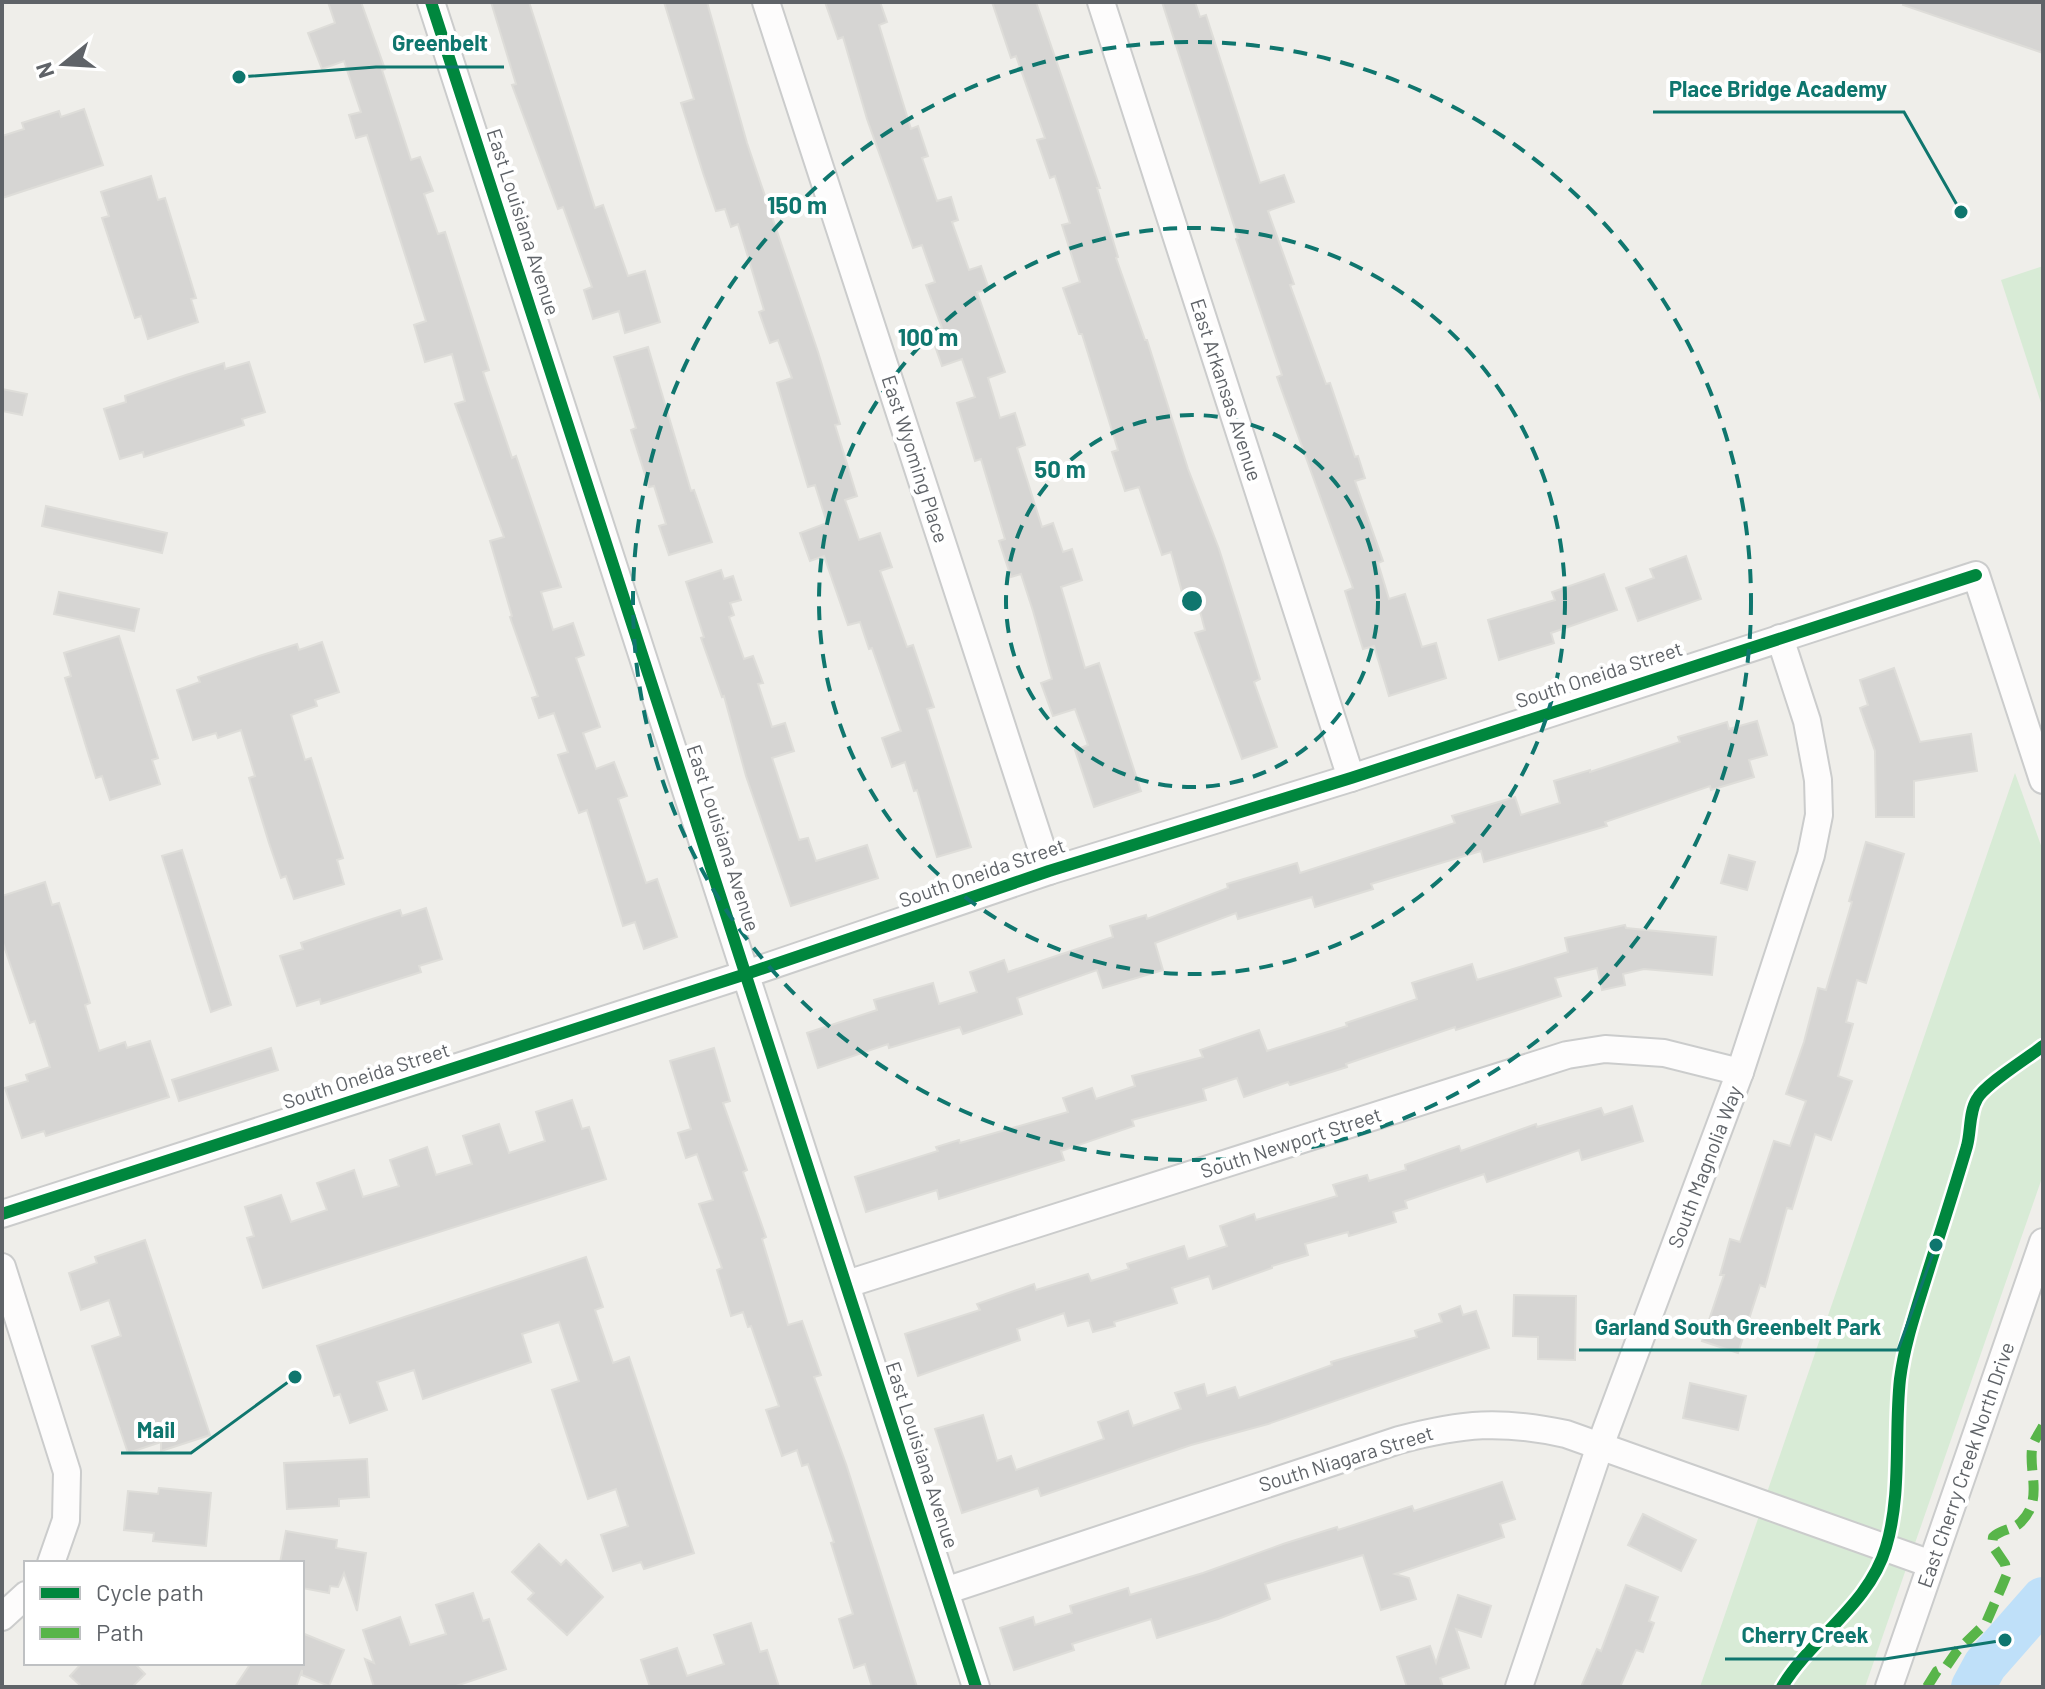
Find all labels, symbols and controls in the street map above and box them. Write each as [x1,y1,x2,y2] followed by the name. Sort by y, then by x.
[376,21,504,67] callout: Greenbelt
[24,24,104,104] north arrow
[392,29,488,55] text: Greenbelt
[29,60,59,81] text: N
[1653,66,1904,112] callout: Place Bridge Academy
[1669,75,1887,101] text: Place Bridge Academy
[482,125,565,318] street label: East Louisiana Avenue
[767,190,827,219] text: 150 m
[1186,295,1268,484] street label: East Arkansas Avenue
[898,322,958,351] text: 100 m
[877,372,954,546] street label: East Wyoming Place
[1034,454,1086,483] text: 50 m
[1178,587,1206,615] centre of rings
[1512,636,1685,712] street label: South Oneida Street
[682,741,765,934] street label: East Louisiana Avenue
[896,832,1068,912] street label: South Oneida Street
[279,1037,452,1113] street label: South Oneida Street
[1662,1082,1746,1251] street label: South Magnolia Way
[1197,1101,1384,1183] street label: South Newport Street
[1579,1304,1898,1350] callout: Garland South Greenbelt Park
[1595,1313,1881,1339] text: Garland South Greenbelt Park
[1912,1339,2018,1591] street label: East Cherry Creek North Drive
[881,1358,964,1551] street label: East Louisiana Avenue
[121,1407,191,1453] callout: Mail
[137,1416,175,1442] text: Mail
[1256,1420,1436,1496] street label: South Niagara Street
[24,1561,304,1665] legend
[96,1577,204,1606] text: Cycle path
[1725,1613,1885,1659] callout: Cherry Creek
[96,1617,144,1646] text: Path
[1741,1621,1869,1647] text: Cherry Creek

